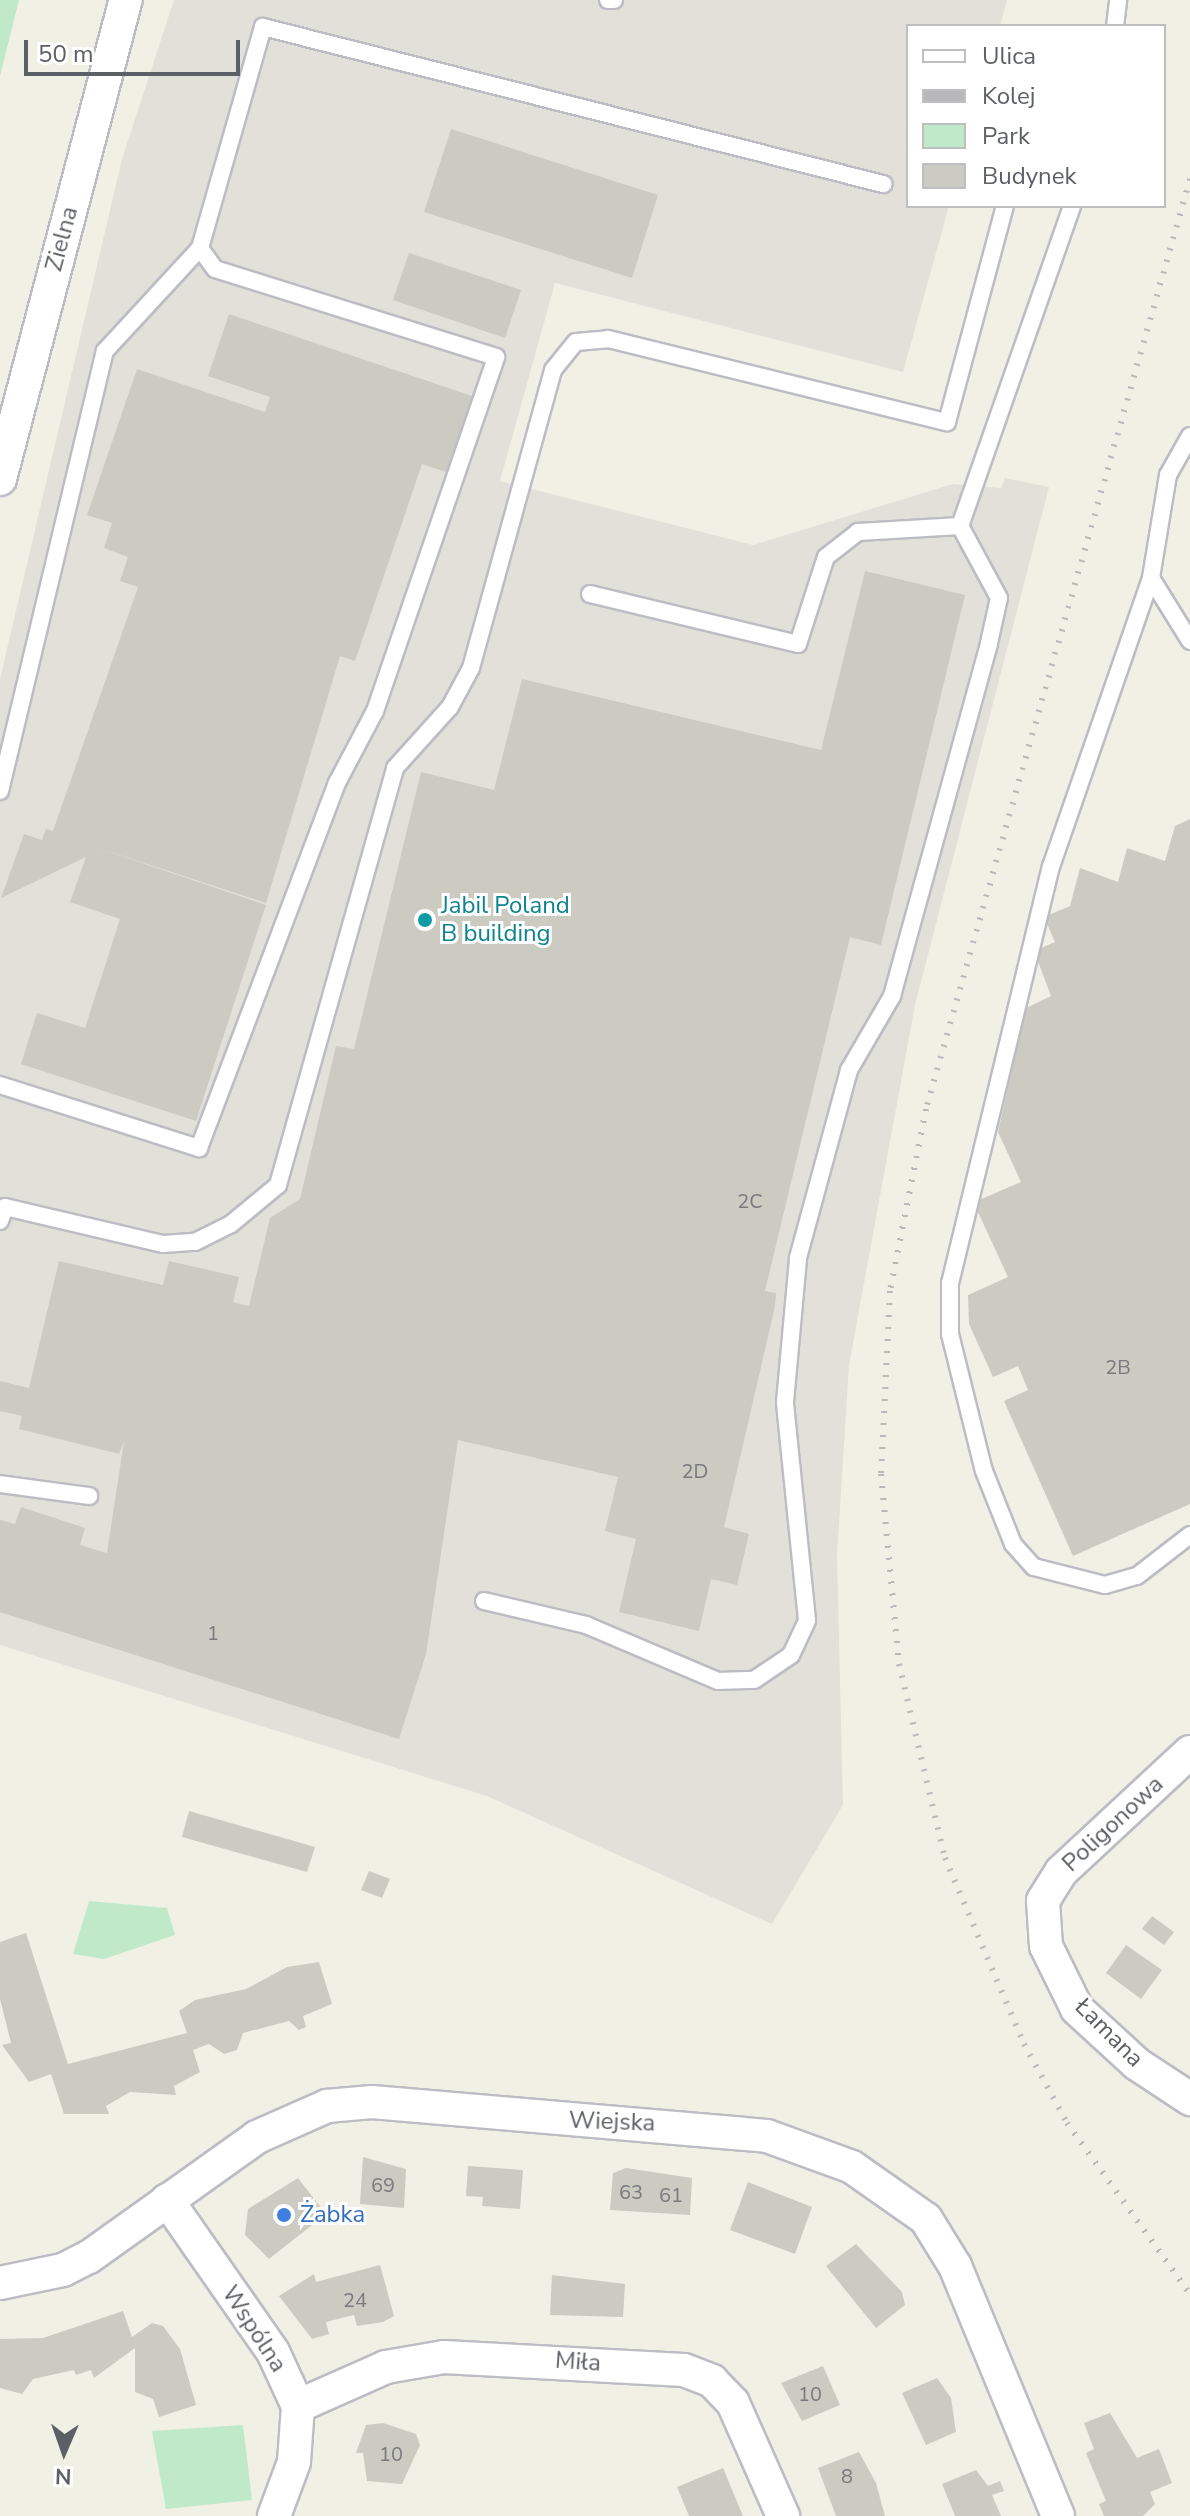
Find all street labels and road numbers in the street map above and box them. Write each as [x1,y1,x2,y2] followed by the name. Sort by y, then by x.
[40,203,84,275] street label: Zielna
[1057,1770,1169,1878] street label: Poligonowa
[1069,1993,1149,2073] street label: Łamana
[568,2106,656,2138] street label: Wiejska
[215,2280,293,2378] street label: Wspólna
[554,2346,602,2378] street label: Miła

